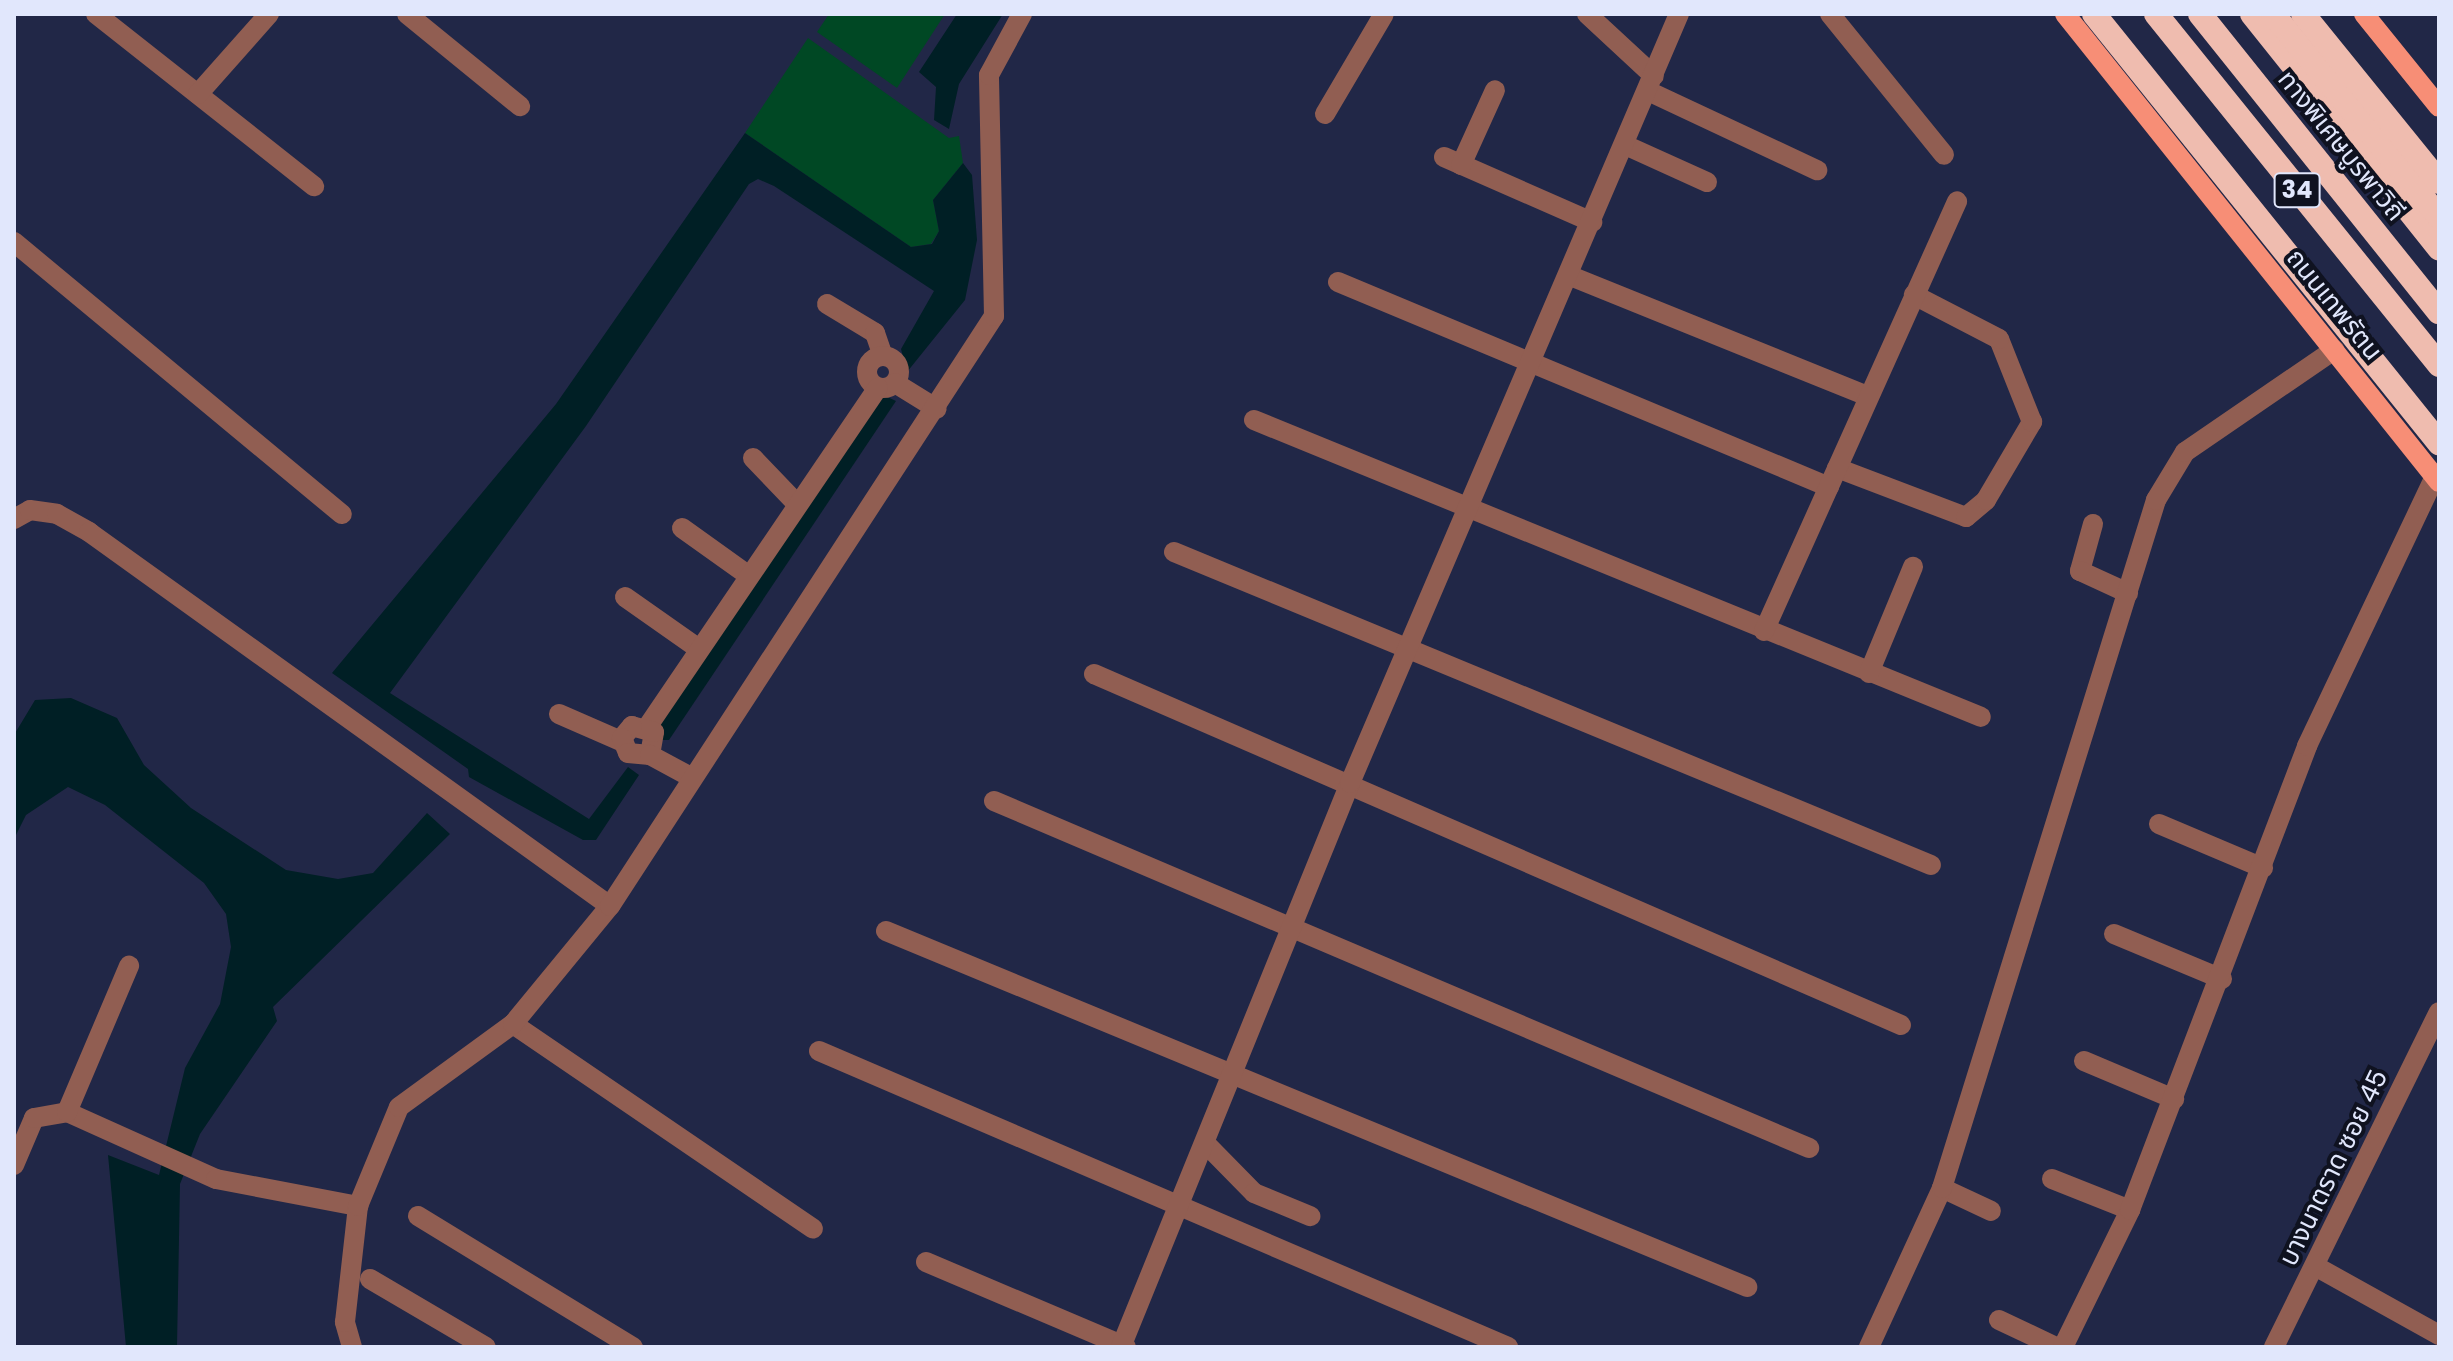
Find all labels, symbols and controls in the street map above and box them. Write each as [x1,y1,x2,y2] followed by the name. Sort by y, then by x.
[2271,65,2411,227] street label: ทางพิเศษบูรพาวิถี
[2273,170,2321,210] road number: 34
[2280,243,2388,367] street label: ถนนเทพรัตน
[2273,1065,2395,1271] street label: บางนาตราด ซอย 45

